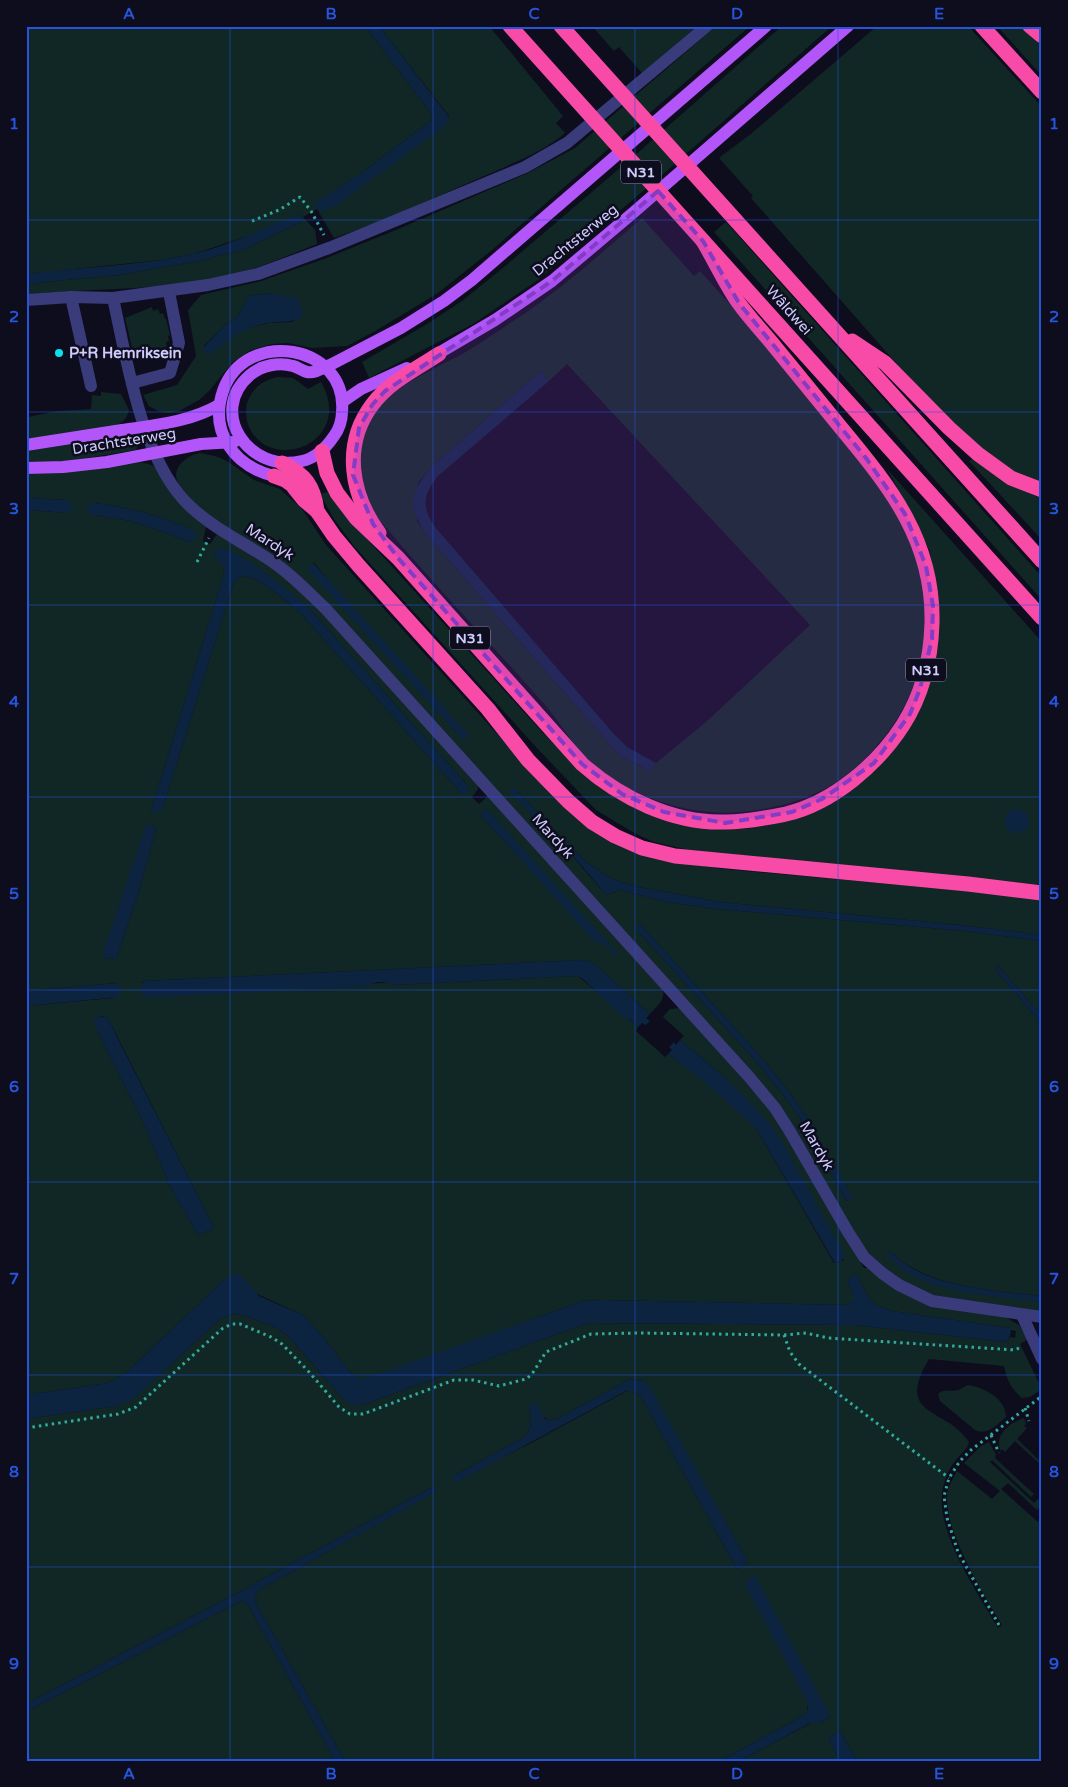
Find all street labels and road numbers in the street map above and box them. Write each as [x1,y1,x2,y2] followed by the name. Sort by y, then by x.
[621,160,661,183] road number: N31
[529,200,621,280] street label: Drachtsterweg
[762,282,816,338] street label: Wâldwei
[71,424,177,458] street label: Drachtsterweg
[242,520,298,564] street label: Mardyk
[450,626,490,650] road number: N31
[906,658,946,682] road number: N31
[528,810,578,862] street label: Mardyk
[796,1118,838,1174] street label: Mardyk

